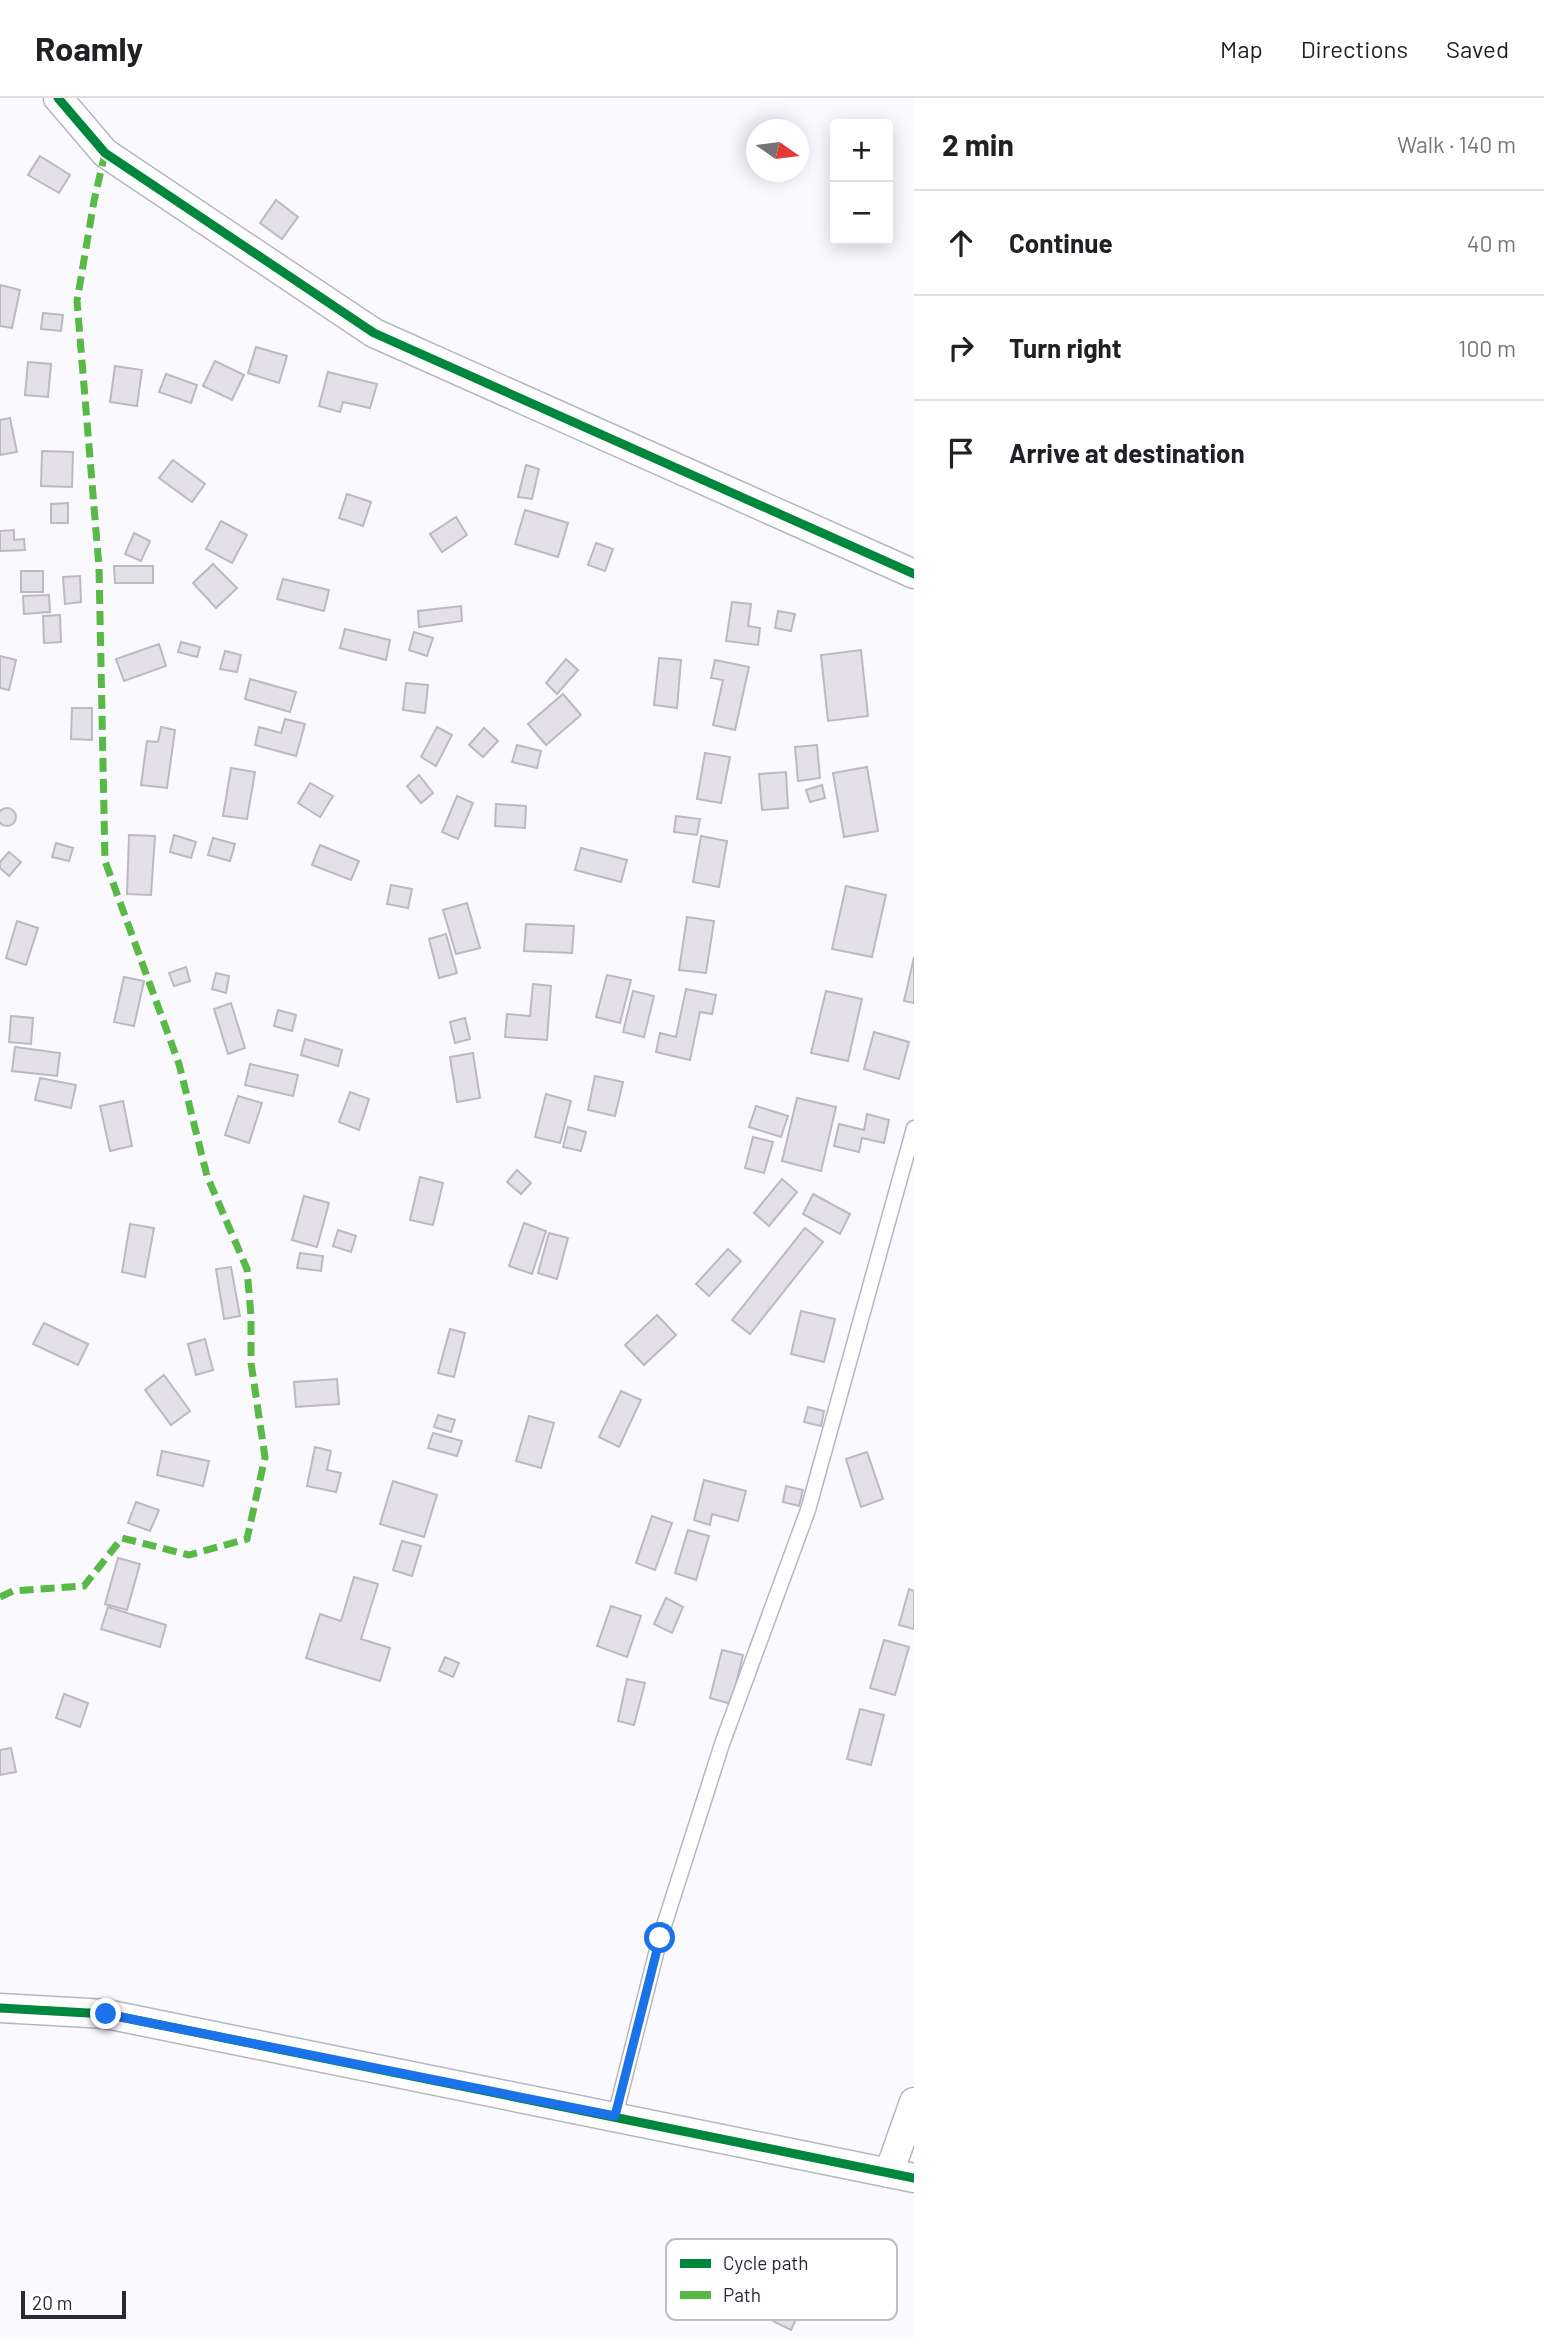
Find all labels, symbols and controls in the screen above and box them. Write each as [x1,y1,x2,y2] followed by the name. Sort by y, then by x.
[35,28,143,68] text: Roamly
[1220,34,1263,63] text: Map
[1301,34,1408,63] text: Directions
[1446,34,1509,63] text: Saved
[746,119,809,182] north arrow
[830,119,893,245] map controls
[830,119,893,182] button: +
[942,126,1014,162] text: 2 min
[1397,130,1516,158] text: Walk · 140 m
[830,182,893,245] button: −
[942,224,980,262] icon: ahead
[1009,227,1113,258] text: Continue
[1467,229,1516,257] text: 40 m
[942,329,980,367] icon: right
[1009,332,1122,363] text: Turn right
[1458,334,1516,362] text: 100 m
[942,434,980,472] icon: arrive
[1009,437,1245,468] text: Arrive at destination
[644,1922,675,1953] route start
[90,1998,121,2029] route end
[666,2239,897,2320] legend
[723,2251,808,2274] text: Cycle path
[723,2283,761,2306] text: Path
[21,2288,126,2320] scale bar
[32,2291,72,2314] text: 20 m

